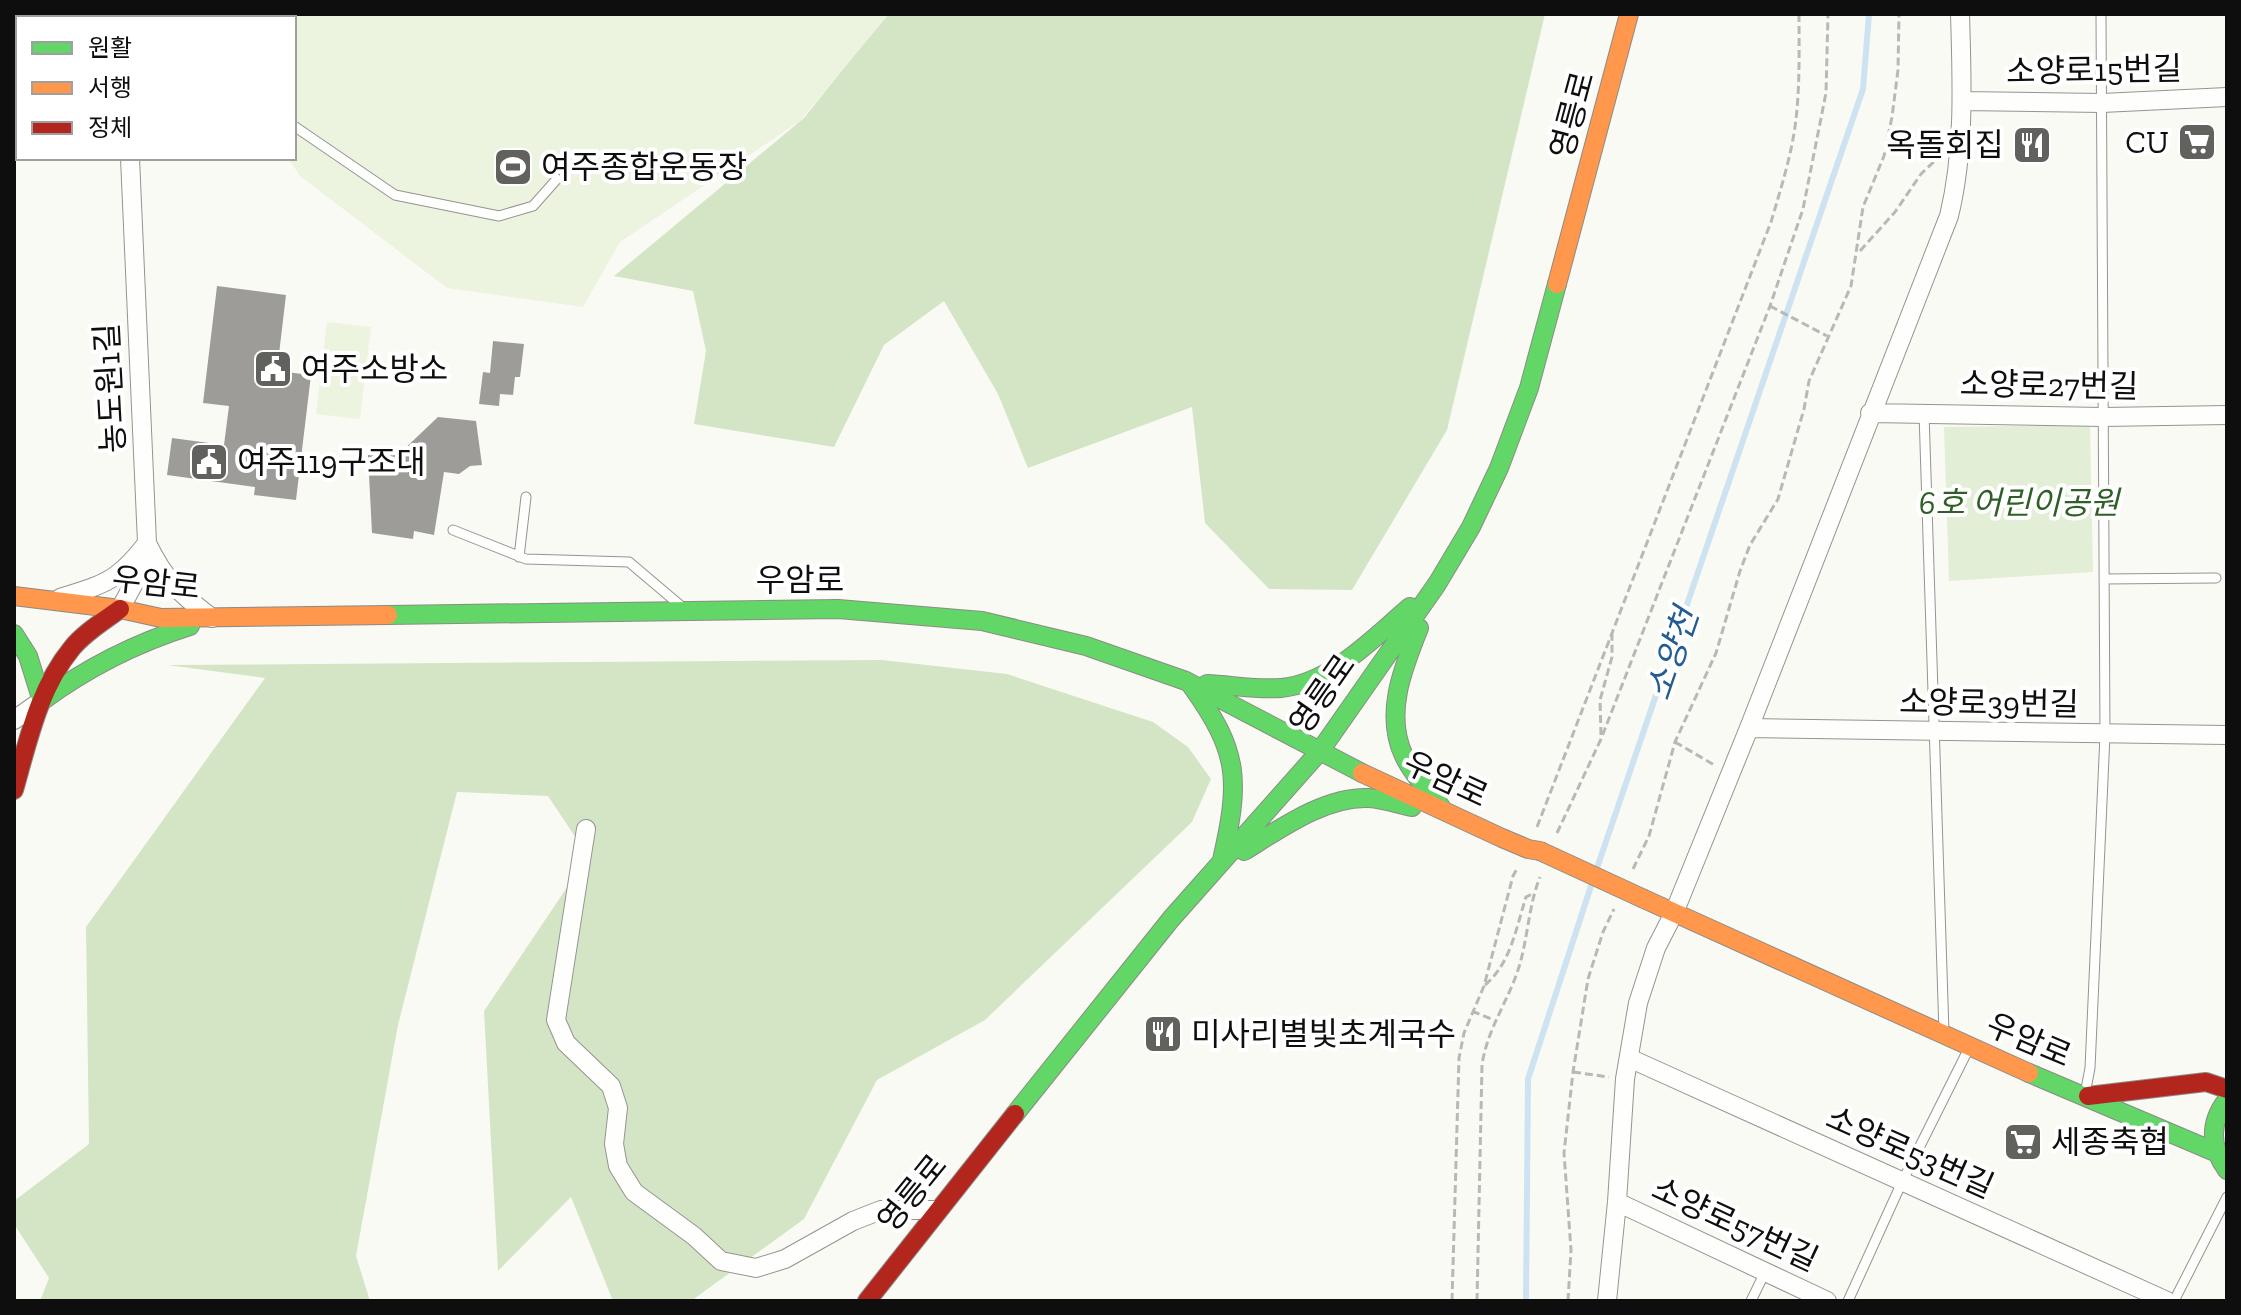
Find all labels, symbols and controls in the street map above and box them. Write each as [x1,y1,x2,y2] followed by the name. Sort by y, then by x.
[16,16,296,160] legend
[88,33,132,62] text: 원활
[2006,49,2182,91] street label: 소양로15번길
[1542,67,1602,163] street label: 영릉로
[88,73,132,102] text: 서행
[88,113,132,142] text: 정체
[2176,121,2218,163] supermarket icon: CU
[2125,123,2169,161] place label: CU
[2011,124,2053,166] restaurant icon: 옥돌회집
[1886,126,2004,164] place label: 옥돌회집
[492,146,534,188] sports icon: 여주종합운동장
[541,148,747,186] place label: 여주종합운동장
[88,322,132,454] street label: 농도원1길
[252,348,294,390] public building icon: 여주소방소
[301,350,448,388] place label: 여주소방소
[1959,364,2139,406] street label: 소양로27번길
[188,441,230,483] public building icon: 여주119구조대
[237,443,426,481] place label: 여주119구조대
[1919,484,2122,522] park label: 6호 어린이공원
[110,559,202,607] street label: 우암로
[756,561,844,599] street label: 우암로
[1638,600,1708,705] water label: 소양천
[1281,647,1363,741] street label: 영릉로
[1899,682,2079,724] street label: 소양로39번길
[1398,743,1494,815] street label: 우암로
[1981,1005,2077,1075] street label: 우암로
[1142,1013,1184,1055] restaurant icon: 미사리별빛초계국수
[1191,1015,1456,1053] place label: 미사리별빛초계국수
[1820,1098,2000,1206] street label: 소양로53번길
[2002,1121,2044,1163] supermarket icon: 세종축협
[2051,1123,2169,1161] place label: 세종축협
[869,1147,955,1239] street label: 영릉로
[1646,1169,1824,1279] street label: 소양로57번길

